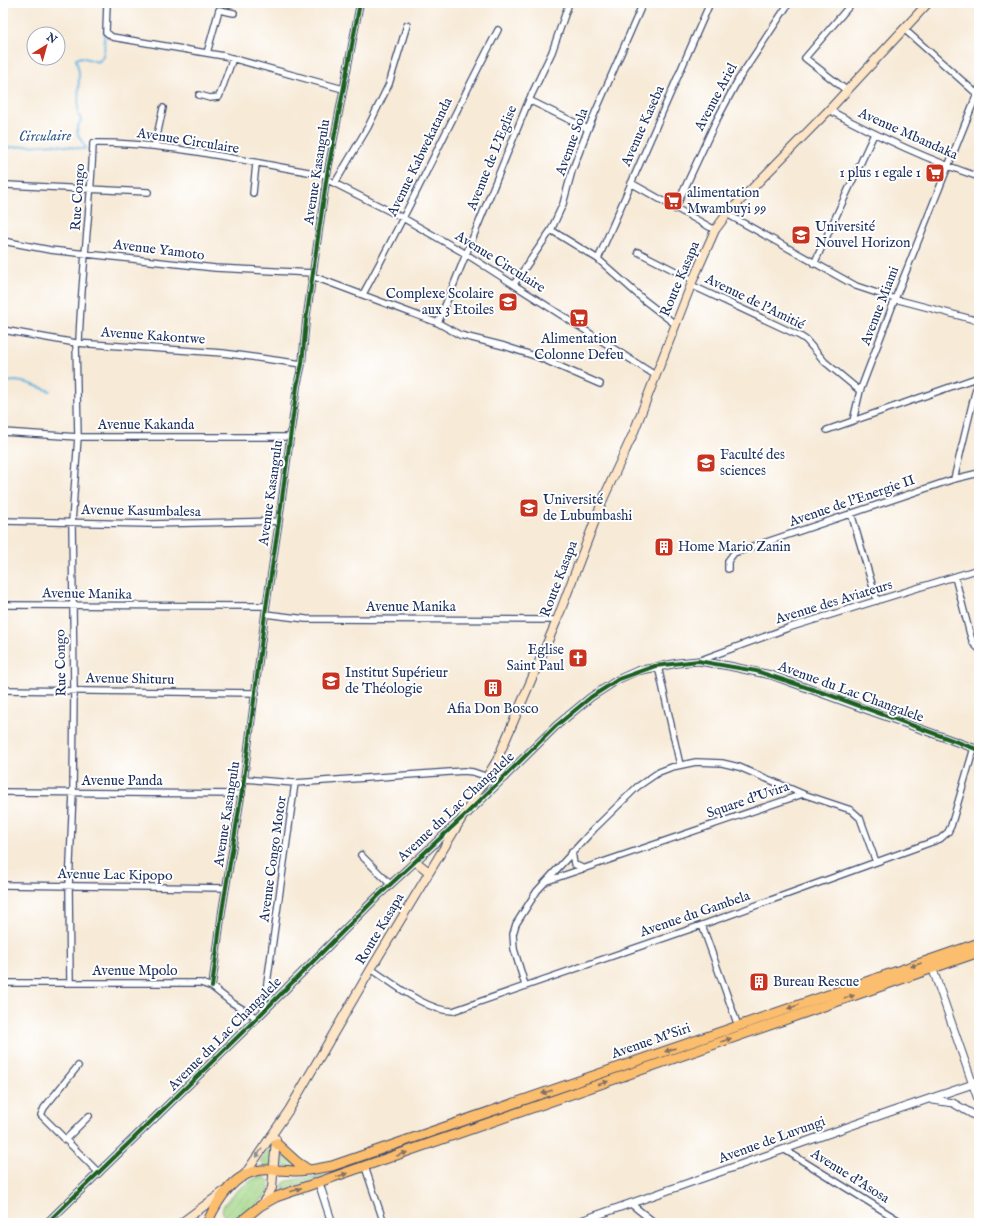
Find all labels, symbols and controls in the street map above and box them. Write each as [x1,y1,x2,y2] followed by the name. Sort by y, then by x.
[26,26,66,66] north arrow
[43,30,60,48] text: N
[690,60,741,135] street label: Avenue Ariel
[617,82,669,170] street label: Avenue Kaseba
[383,94,457,220] street label: Avenue Kabwekatanda
[462,102,522,214] street label: Avenue de L'Eglise
[855,104,961,164] street label: Avenue Mbandaka
[551,105,593,179] street label: Avenue Sola
[300,118,334,227] street label: Avenue Kasangulu
[135,124,241,158] street label: Avenue Circulaire
[19,126,71,146] water label: Circulaire
[67,162,89,231] street label: Rue Congo
[924,162,946,184] supermarket icon: 1 plus 1 egale 1
[839,164,921,182] place label: 1 plus 1 egale 1
[687,184,766,218] place label: alimentation Mwambuyi 99
[662,190,684,212] supermarket icon: alimentation Mwambuyi 99
[815,218,911,252] place label: Université Nouvel Horizon
[790,224,812,246] school or university icon: Université Nouvel Horizon
[451,227,549,297] street label: Avenue Circulaire
[111,235,206,265] street label: Avenue Yamoto
[656,238,704,320] street label: Route Kasapa
[856,264,903,349] street label: Avenue Miami
[701,270,808,334] street label: Avenue de l'Amitié
[386,285,495,319] place label: Complexe Scolaire aux 3 Etoiles
[497,291,519,313] school or university icon: Complexe Scolaire aux 3 Etoiles
[568,307,590,329] supermarket icon: Alimentation Colonne Defeu
[99,323,206,349] street label: Avenue Kakontwe
[534,330,624,364] place label: Alimentation Colonne Defeu
[97,416,195,434] street label: Avenue Kakanda
[255,439,287,548] street label: Avenue Kasangulu
[720,446,785,480] place label: Faculté des sciences
[695,452,717,474] school or university icon: Faculté des sciences
[786,471,917,531] street label: Avenue de l'Energie II
[543,491,633,525] place label: Université de Lubumbashi
[518,497,540,519] school or university icon: Université de Lubumbashi
[80,501,202,521] street label: Avenue Kasumbalesa
[653,536,675,558] building icon: Home Mario Zanin
[536,537,582,620] street label: Route Kasapa
[678,538,791,556] place label: Home Mario Zanin
[772,576,895,629] street label: Avenue des Aviateurs
[41,584,133,604] street label: Avenue Manika
[365,598,457,616] street label: Avenue Manika
[51,629,71,697] street label: Rue Congo
[507,641,565,675] place label: Eglise Saint Paul
[567,647,589,669] church icon: Eglise Saint Paul
[775,657,927,727] street label: Avenue du Lac Changalele
[345,664,448,698] place label: Institut Supérieur de Théologie
[85,669,174,689] street label: Avenue Shituru
[320,670,342,692] school or university icon: Institut Supérieur de Théologie
[482,677,504,699] building icon: Afia Don Bosco
[446,700,539,718] place label: Afia Don Bosco
[393,748,519,867] street label: Avenue du Lac Changalele
[210,760,244,869] street label: Avenue Kasangulu
[81,772,163,790] street label: Avenue Panda
[704,777,793,823] street label: Square d'Uvira
[255,795,291,924] street label: Avenue Congo Motor
[56,865,173,885] street label: Avenue Lac Kipopo
[637,886,753,942] street label: Avenue du Gambela
[352,889,409,968] street label: Route Kasapa
[91,962,178,980] street label: Avenue Mpolo
[909,962,921,968] one-way arrow
[748,971,770,993] building icon: Bureau Rescue
[164,973,286,1095] street label: Avenue du Lac Changalele
[773,973,860,991] place label: Bureau Rescue
[843,994,855,1000] one-way arrow
[786,1005,798,1011] one-way arrow
[608,1019,693,1063] street label: Avenue M'Siri
[721,1037,733,1043] one-way arrow
[664,1047,676,1053] one-way arrow
[598,1080,610,1086] one-way arrow
[541,1089,553,1095] one-way arrow
[715,1112,828,1168] street label: Avenue de Luvungi
[806,1144,894,1208] street label: Avenue d'Asosa
[255,1148,264,1159] one-way arrow
[396,1151,408,1157] one-way arrow
[336,1172,348,1178] one-way arrow
[291,1187,303,1193] one-way arrow

